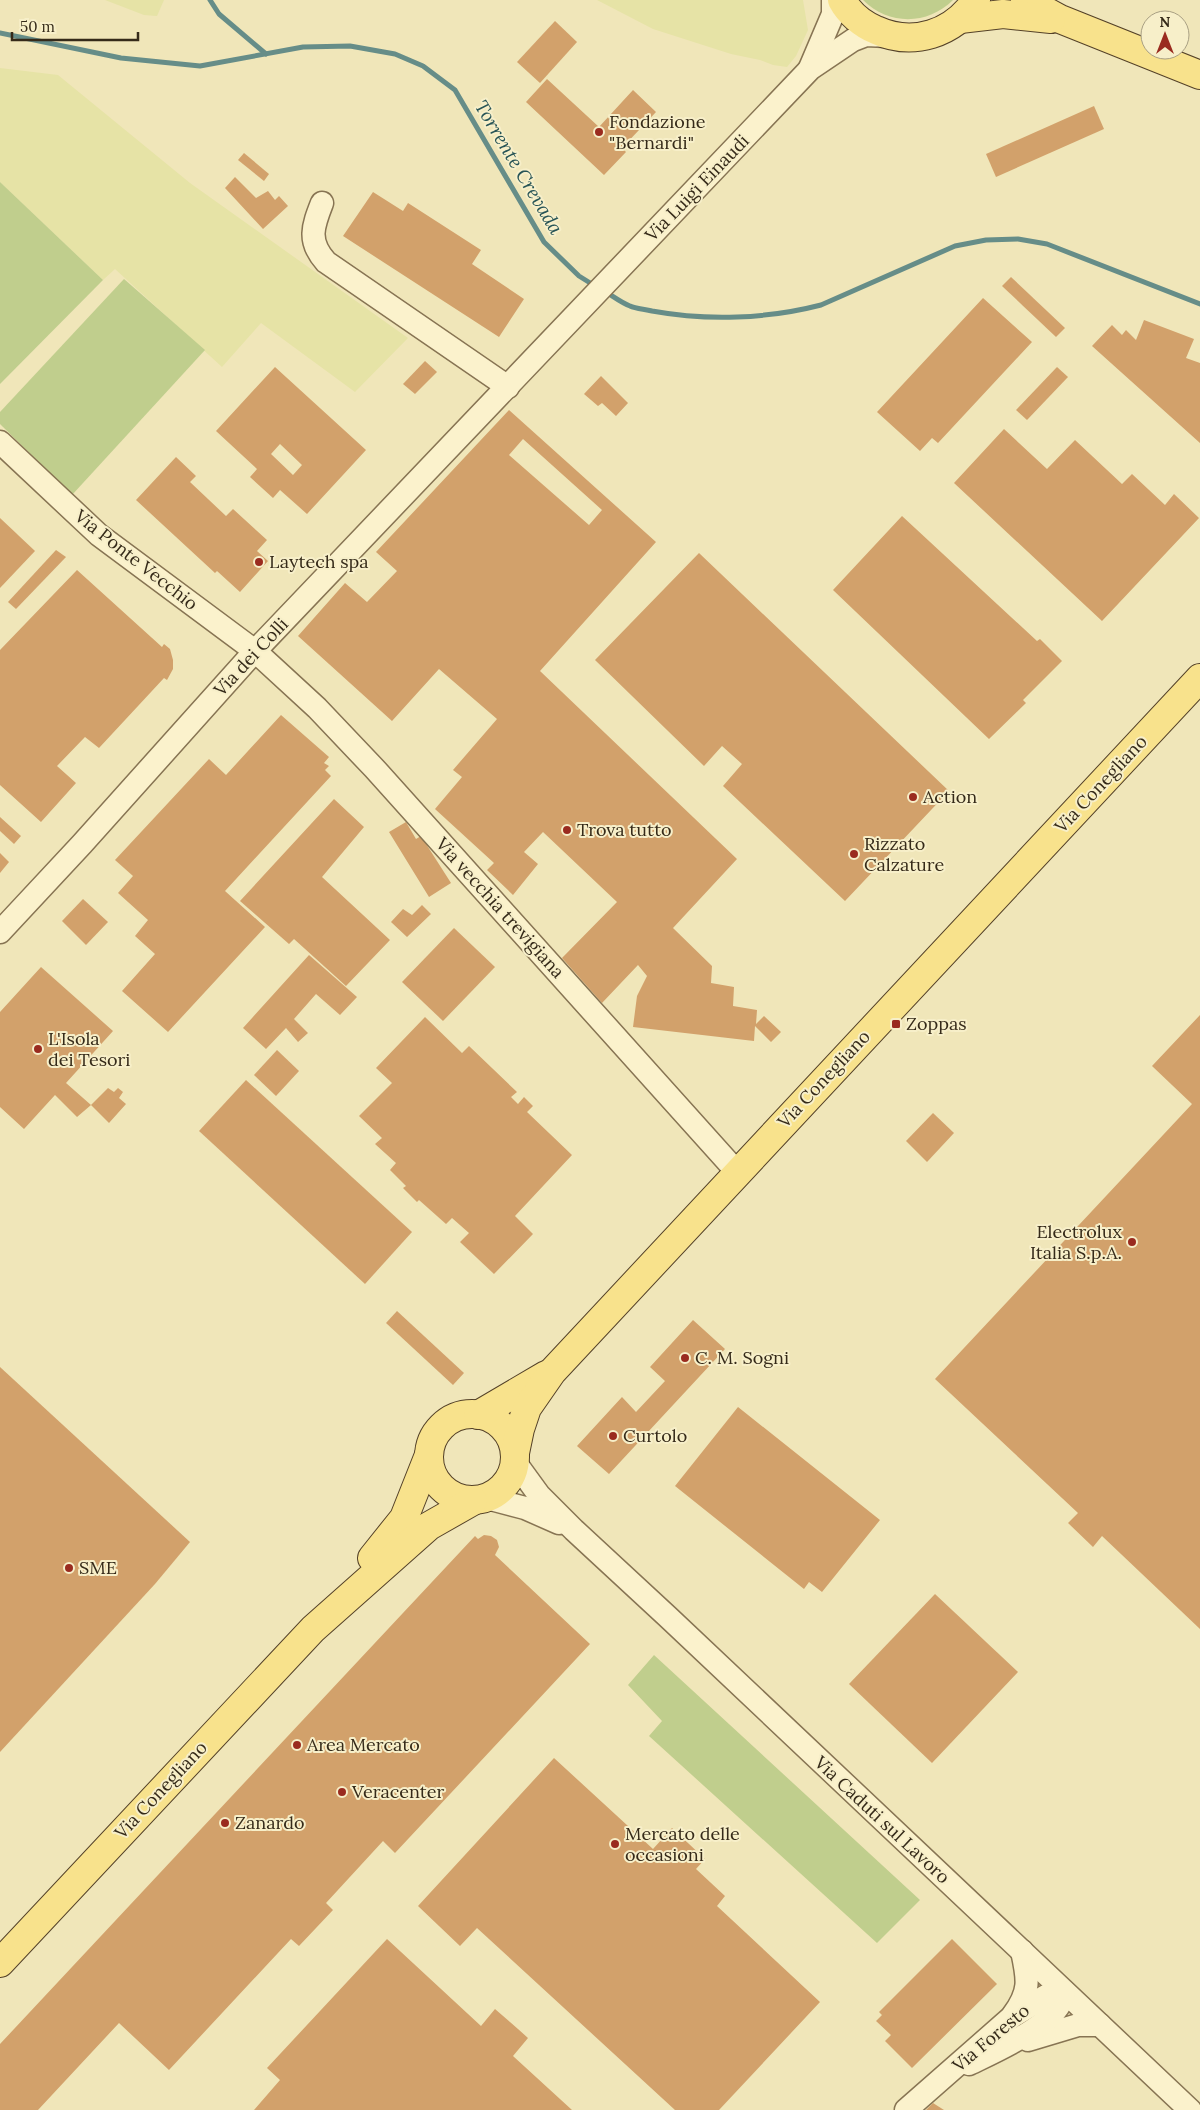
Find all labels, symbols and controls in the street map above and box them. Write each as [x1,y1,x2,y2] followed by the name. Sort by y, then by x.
[12,10,139,42] scale bar
[1140,10,1190,60] north arrow
[1160,13,1171,31] text: N
[20,17,55,36] text: 50 m
[470,96,569,239] water label: Torrente Crevada
[609,110,706,154] place label: Fondazione "Bernardi"
[593,126,605,138] marker: Fondazione "Bernardi"
[639,129,754,247] street label: Via Luigi Einaudi
[69,504,203,615] street label: Via Ponte Vecchio
[269,550,369,573] place label: Laytech spa
[253,556,265,568] marker: Laytech spa
[208,613,293,701] street label: Via dei Colli
[1049,730,1152,838] street label: Via Conegliano
[922,785,977,808] place label: Action
[907,791,919,803] marker: Action
[577,818,672,841] place label: Trova tutto
[561,824,573,836] marker: Trova tutto
[430,832,570,983] street label: Via vecchia trevigiana
[864,832,945,876] place label: Rizzato Calzature
[848,848,860,860] marker: Rizzato Calzature
[906,1012,967,1035] place label: Zoppas
[890,1018,902,1030] marker: Zoppas
[772,1025,875,1133] street label: Via Conegliano
[48,1027,130,1071] place label: L'Isola dei Tesori
[32,1043,44,1055] marker: L'Isola dei Tesori
[1030,1220,1122,1264] place label: Electrolux Italia S.p.A.
[1126,1236,1138,1248] marker: Electrolux Italia S.p.A.
[695,1346,789,1369] place label: C. M. Sogni
[679,1352,691,1364] marker: C. M. Sogni
[623,1424,687,1447] place label: Curtolo
[607,1430,619,1442] marker: Curtolo
[79,1556,117,1579] place label: SME
[63,1562,75,1574] marker: SME
[306,1733,420,1756] place label: Area Mercato
[109,1736,212,1844] street label: Via Conegliano
[291,1739,303,1751] marker: Area Mercato
[809,1750,955,1888] street label: Via Caduti sul Lavoro
[351,1780,444,1803] place label: Veracenter
[336,1786,348,1798] marker: Veracenter
[235,1811,304,1834] place label: Zanardo
[219,1817,231,1829] marker: Zanardo
[625,1822,740,1866] place label: Mercato delle occasioni
[609,1838,621,1850] marker: Mercato delle occasioni
[947,1999,1034,2077] street label: Via Foresto

